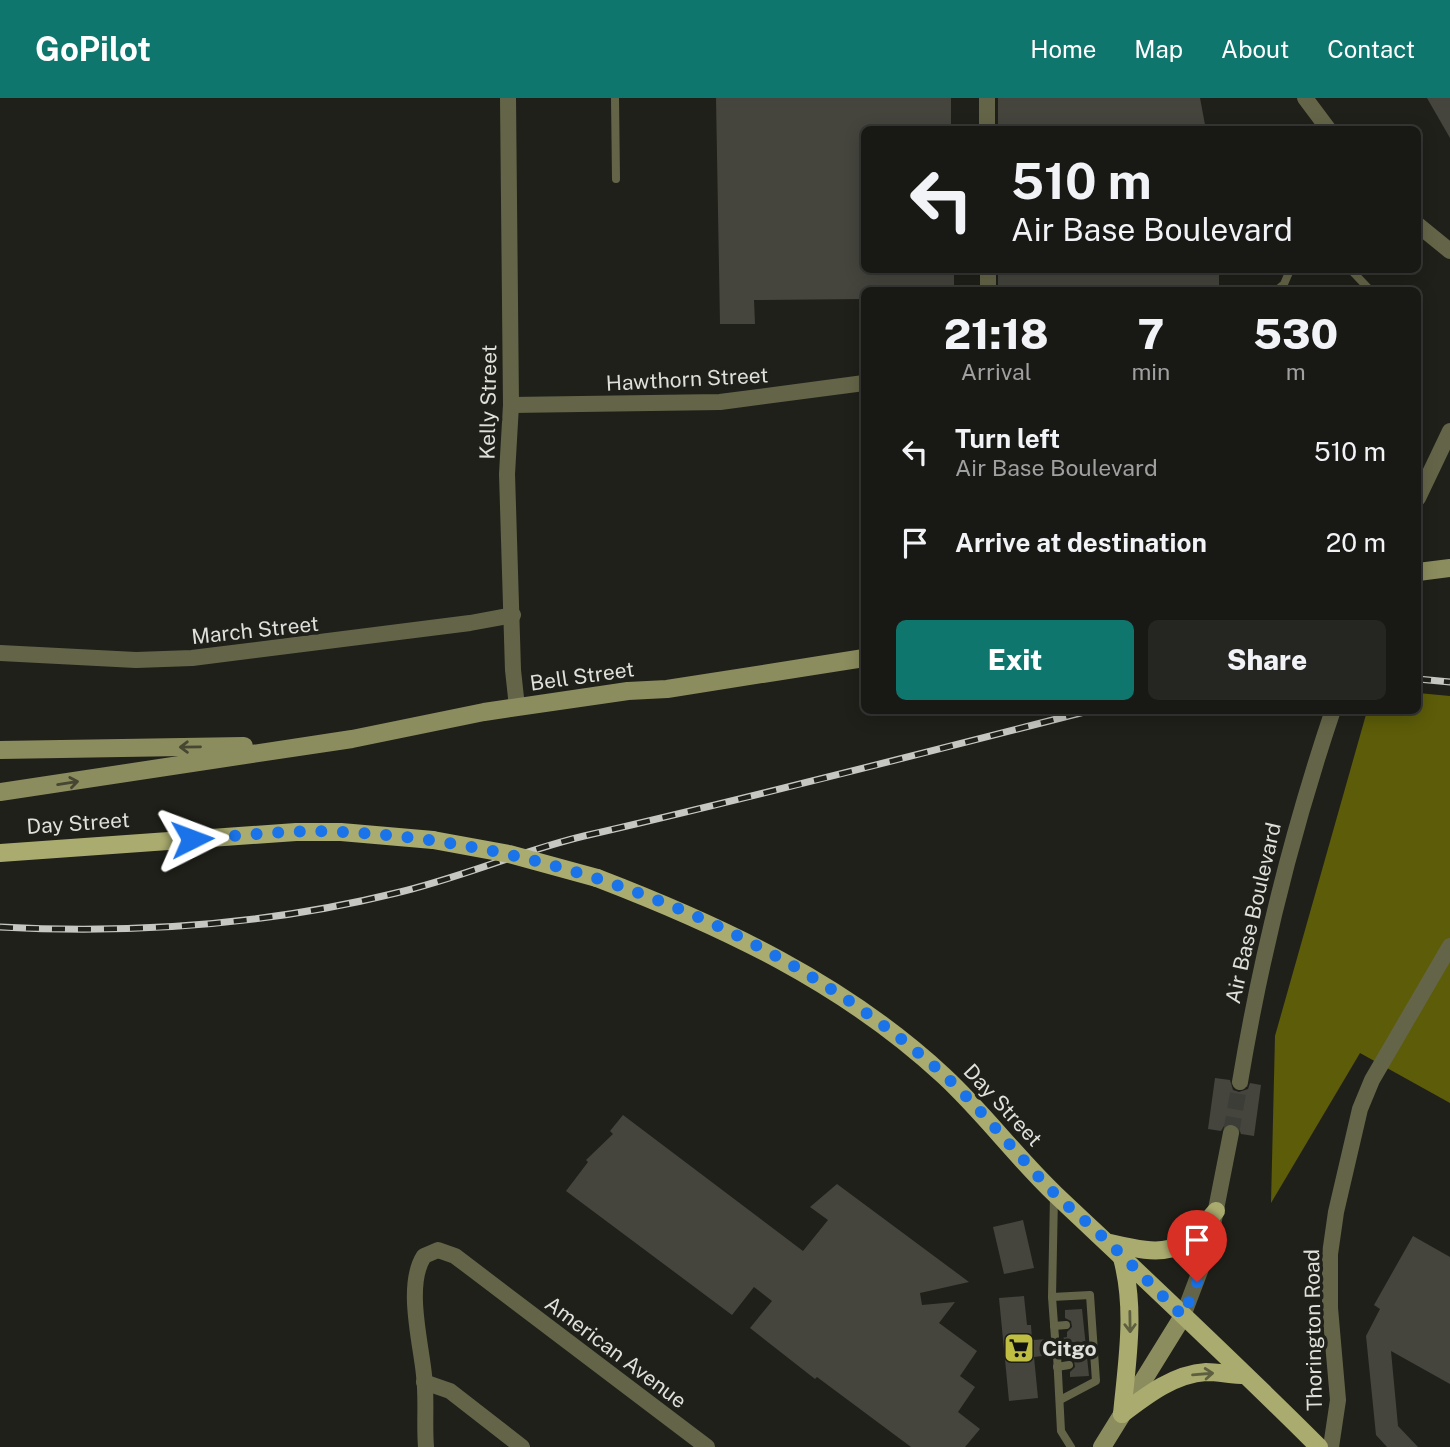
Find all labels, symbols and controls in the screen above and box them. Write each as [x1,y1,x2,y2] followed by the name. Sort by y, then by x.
[35,30,151,68] text: GoPilot
[1030,35,1096,63] text: Home
[1134,35,1183,63] text: Map
[1221,35,1289,63] text: About
[1327,35,1415,63] text: Contact
[1011,152,1152,210] text: 510 m
[896,154,987,245] icon: left
[1011,211,1293,248] text: Air Base Boulevard
[944,309,1049,358] text: 21:18
[1137,309,1164,358] text: 7
[1253,309,1338,358] text: 530
[474,344,502,460] street label: Kelly Street
[961,358,1032,385] text: Arrival
[1131,358,1170,385] text: min
[1286,358,1306,385] text: m
[605,362,769,396] street label: Hawthorn Street
[955,423,1060,454] text: Turn left
[896,433,934,471] icon: left
[1314,436,1386,467] text: 510 m
[955,454,1158,481] text: Air Base Boulevard
[896,524,934,562] icon: arrive
[955,527,1207,558] text: Arrive at destination
[1326,527,1386,558] text: 20 m
[190,611,320,649] street label: March Street
[896,620,1134,700] button: Exit
[1148,620,1386,700] button: Share
[528,656,636,696] street label: Bell Street
[178,740,201,754] one-way arrow
[56,776,79,789] one-way arrow
[155,802,229,876] position arrow
[26,807,130,839] street label: Day Street
[1220,820,1286,1006] street label: Air Base Boulevard
[959,1059,1047,1151] street label: Day Street
[1167,1210,1227,1282] pin
[1178,1221,1216,1259] icon: arrive
[1299,1249,1327,1411] street label: Thorington Road
[540,1291,692,1413] street label: American Avenue
[1123,1310,1137,1333] one-way arrow
[1002,1331,1036,1365] supermarket icon: Citgo
[1042,1336,1097,1361] place label: Citgo
[1191,1367,1214,1380] one-way arrow

